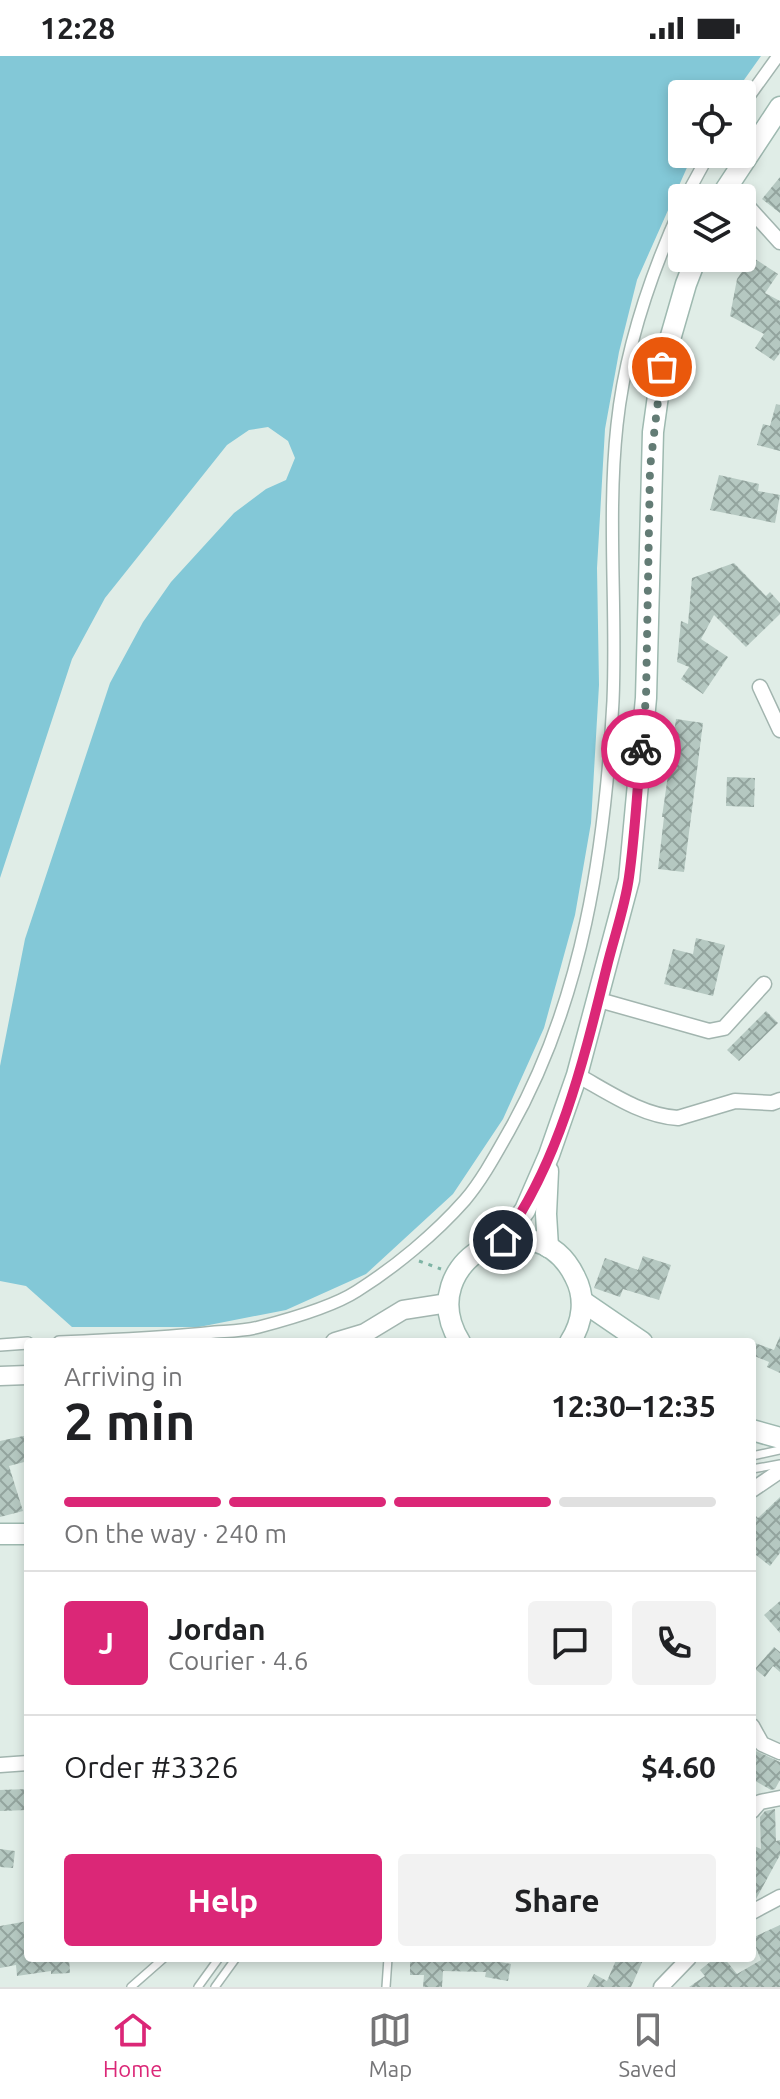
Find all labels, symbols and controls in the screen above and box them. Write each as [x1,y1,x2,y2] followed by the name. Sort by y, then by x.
[40,11,115,45] text: 12:28
[668,80,756,272] map controls
[668,80,756,168] button: locate
[668,184,756,272] button: layers
[628,333,696,401] pin
[640,345,684,389] icon: bag
[601,709,681,789] courier
[619,727,663,771] icon: bike
[469,1206,537,1274] pin
[481,1218,525,1262] icon: home
[64,1362,183,1391] text: Arriving in
[551,1389,716,1423] text: 12:30–12:35
[64,1392,195,1450] text: 2 min
[64,1519,287,1548] text: On the way · 240 m
[528,1601,612,1685] button: chat
[632,1601,716,1685] button: phone
[168,1612,266,1646] text: Jordan
[98,1626,114,1660] text: J
[168,1646,308,1675] text: Courier · 4.6
[64,1750,238,1784] text: Order #3326
[641,1750,716,1784] text: $4.60
[64,1854,382,1946] button: Help
[398,1854,716,1946] button: Share
[103,2008,162,2081] tab: Home
[368,2008,412,2081] tab: Map
[618,2008,677,2081] tab: Saved

